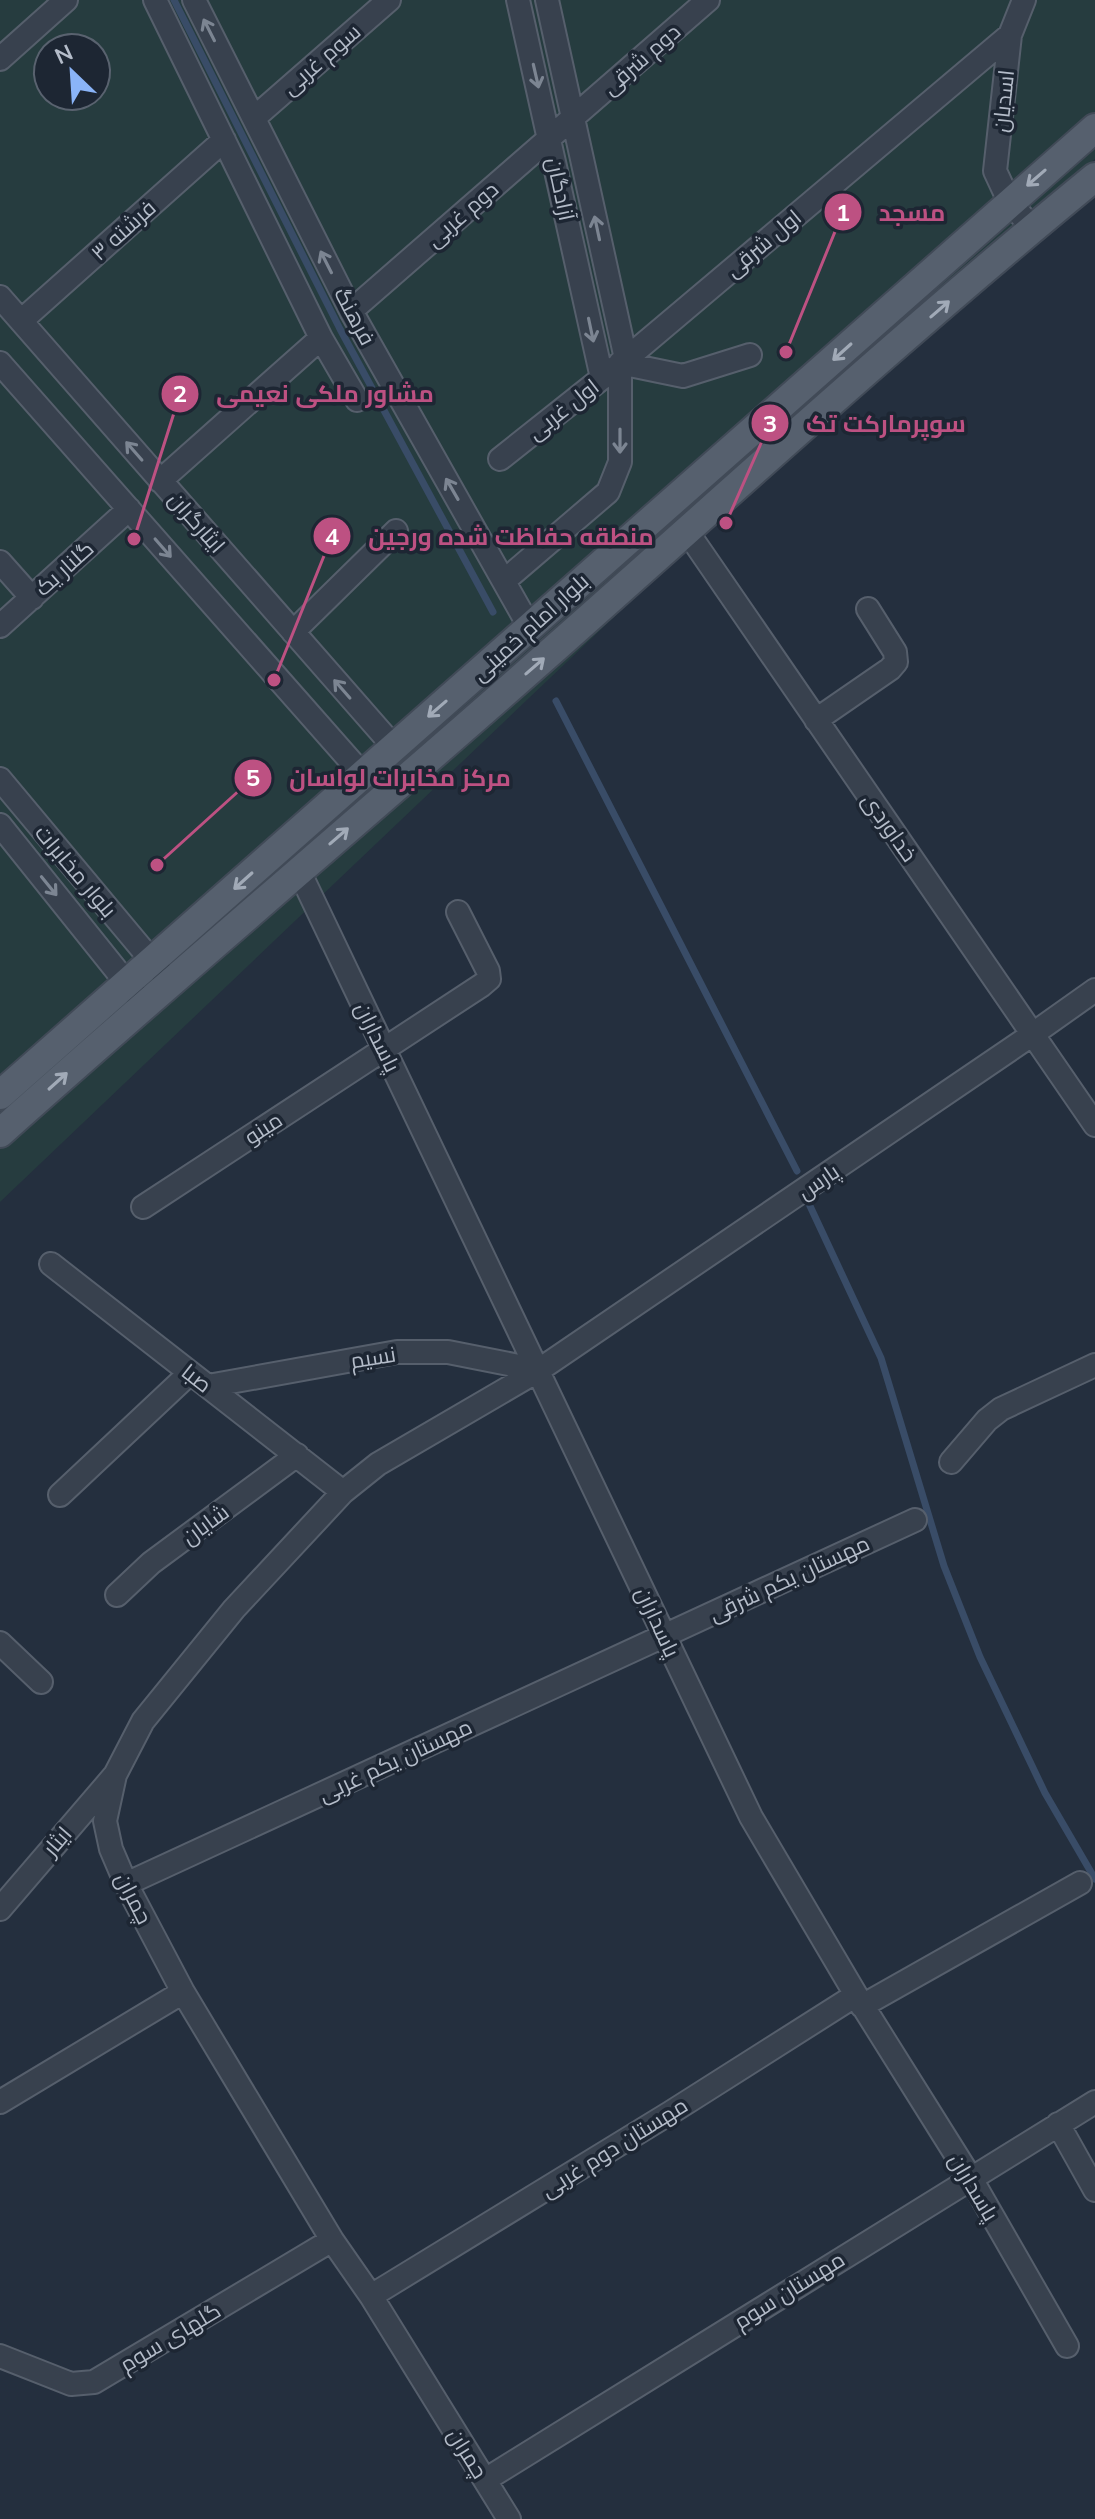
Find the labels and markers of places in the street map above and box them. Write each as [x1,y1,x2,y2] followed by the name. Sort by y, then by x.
[823,188,961,236] callout: مسجد
[160,370,450,418] callout: مشاور ملکی نعیمی
[750,399,982,447] callout: سوپرمارکت تک
[312,512,669,560] callout: منطقه حفاظت شده ورجین
[233,754,527,802] callout: مرکز مخابرات لواسان

